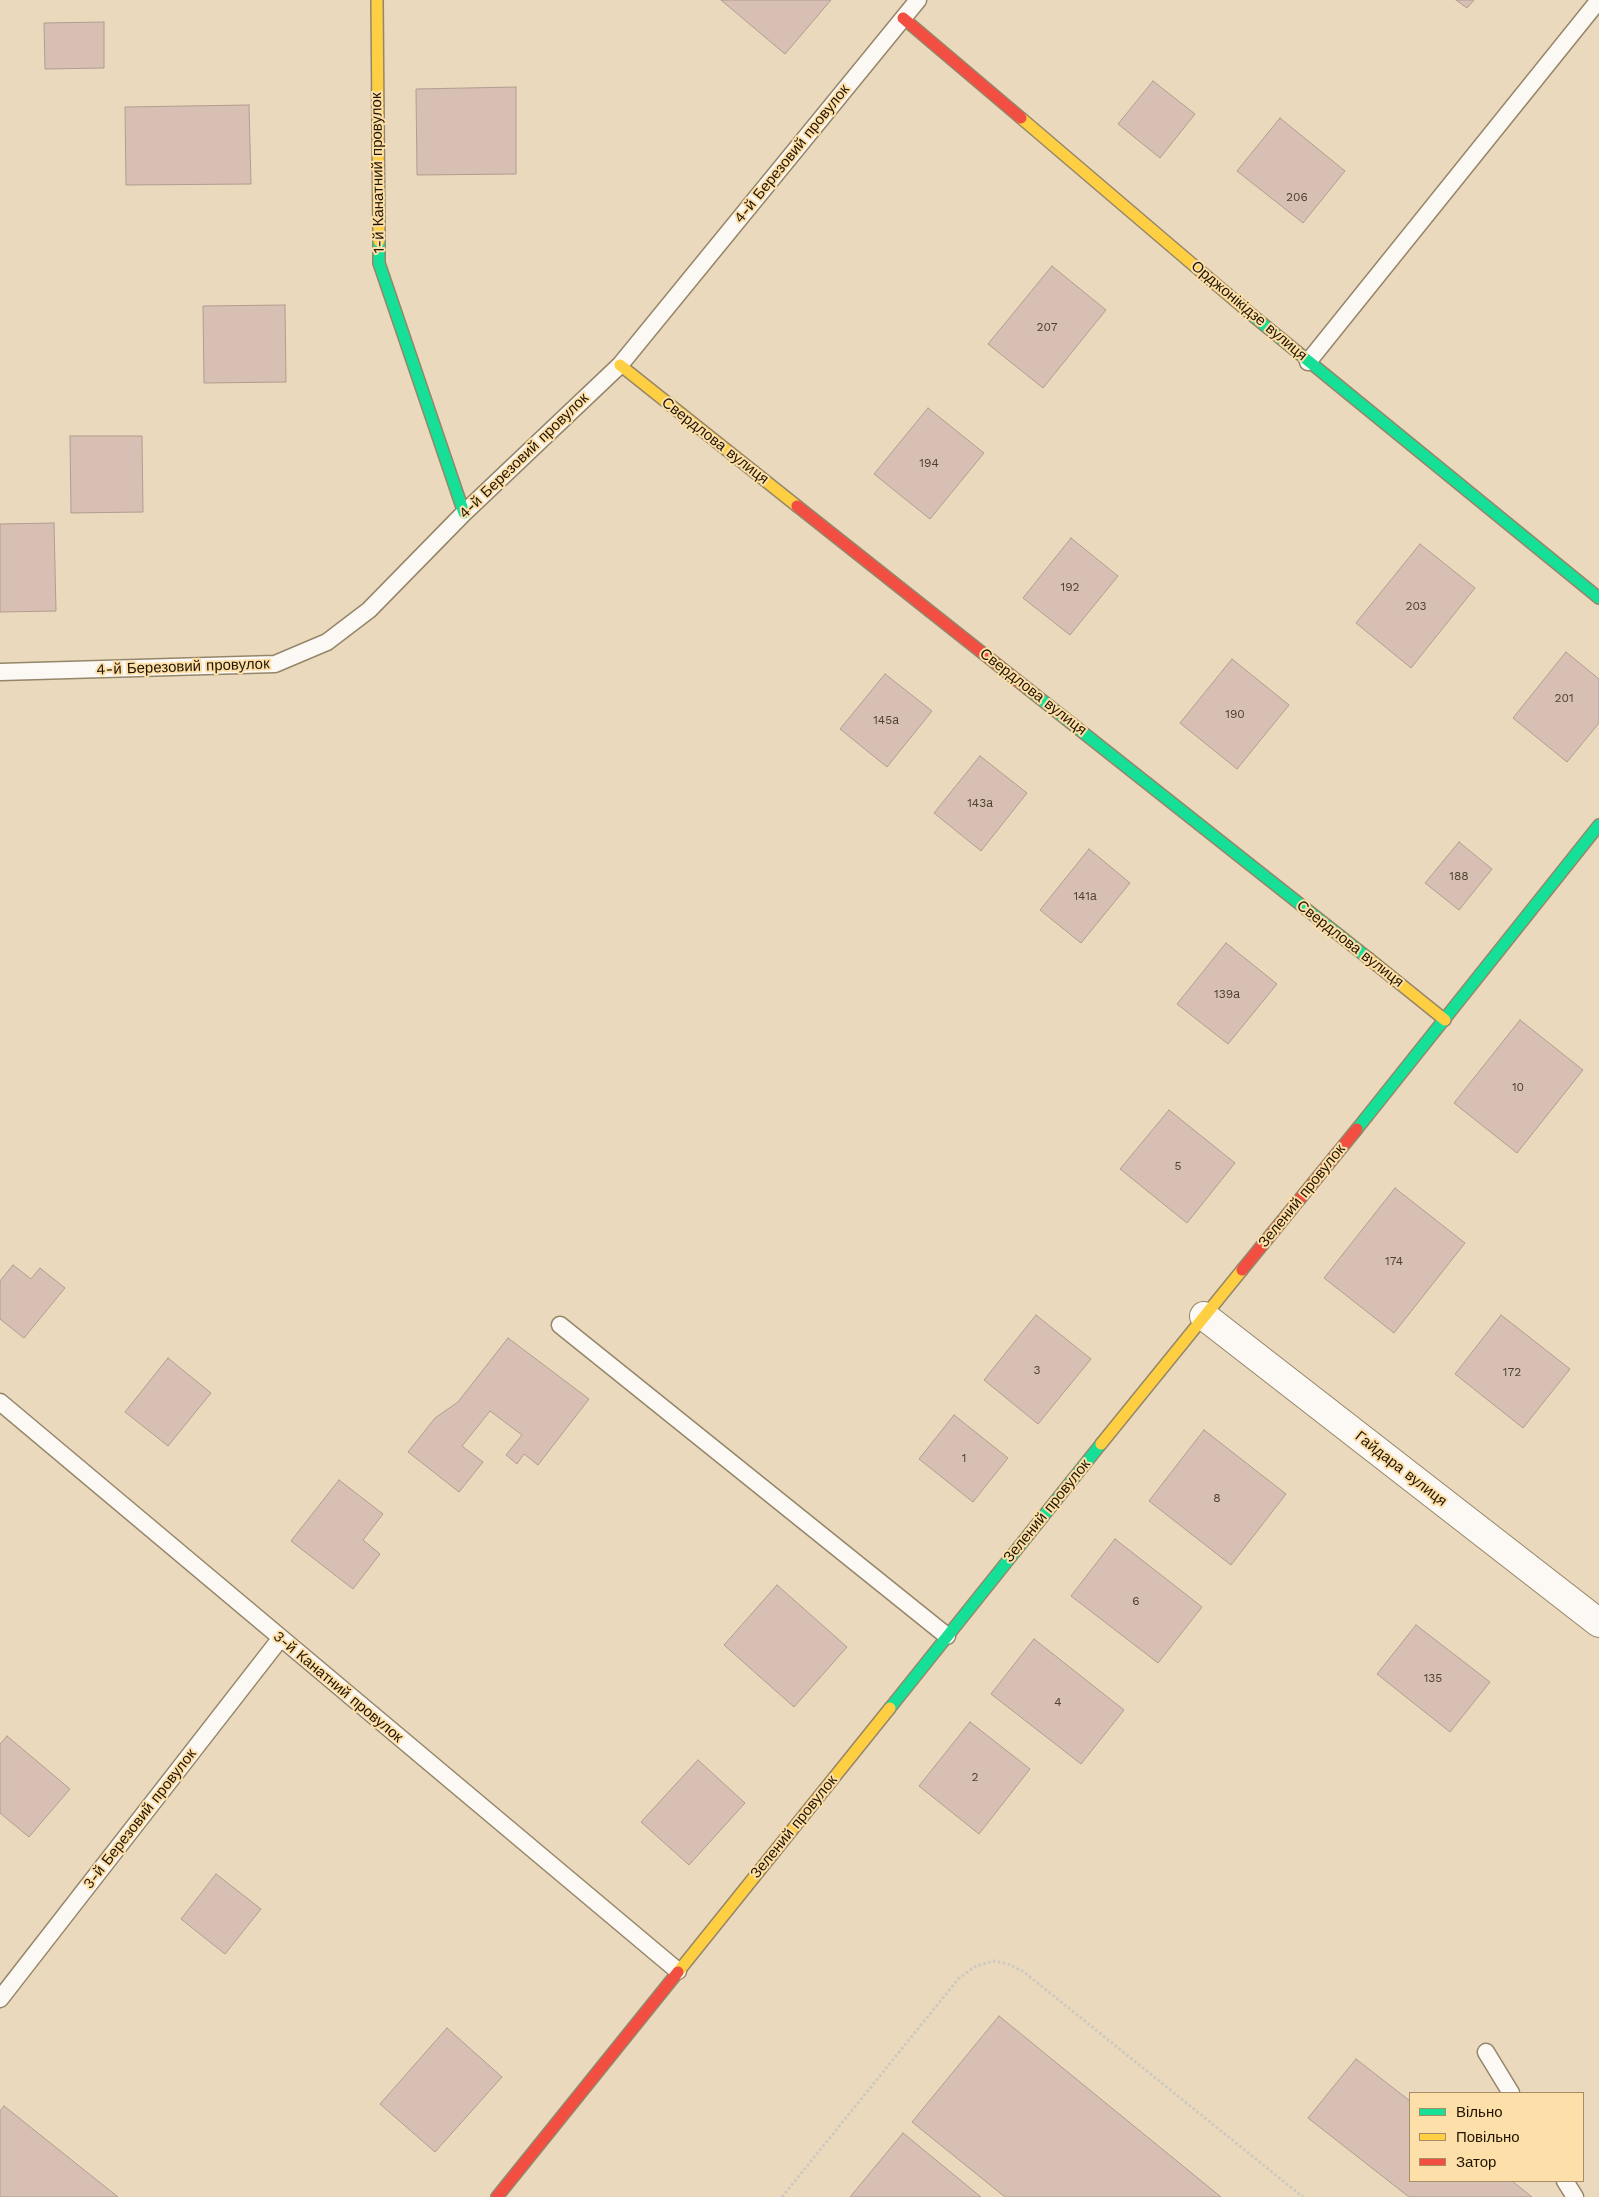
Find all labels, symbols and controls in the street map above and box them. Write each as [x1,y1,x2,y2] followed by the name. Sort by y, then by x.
[731,81,853,227] street label: 4-й Березовий провулок
[368,92,388,254] street label: 1-й Канатний провулок
[1286,190,1308,204] house number: 206
[1187,257,1311,365] street label: Орджонікідзе вулиця
[1037,320,1057,334] house number: 207
[455,389,593,523] street label: 4-й Березовий провулок
[658,394,772,488] street label: Свердлова вулиця
[919,456,939,470] house number: 194
[1060,580,1080,594] house number: 192
[1405,599,1427,613] house number: 203
[976,645,1090,739] street label: Свердлова вулиця
[96,655,270,679] street label: 4-й Березовий провулок
[1554,691,1574,705] house number: 201
[1225,707,1245,721] house number: 190
[873,713,899,727] house number: 145а
[967,796,993,810] house number: 143а
[1449,869,1469,883] house number: 188
[1073,889,1097,903] house number: 141а
[1293,897,1407,991] street label: Свердлова вулиця
[1214,987,1240,1001] house number: 139а
[1512,1080,1524,1094] house number: 10
[1255,1141,1349,1251] street label: Зелений провулок
[1175,1159,1181,1173] house number: 5
[1385,1254,1403,1268] house number: 174
[1034,1363,1040,1377] house number: 3
[1503,1365,1521,1379] house number: 172
[1352,1428,1450,1510] street label: Гайдара вулиця
[962,1451,966,1465] house number: 1
[1000,1456,1094,1566] street label: Зелений провулок
[1213,1491,1221,1505] house number: 8
[1132,1594,1140,1608] house number: 6
[270,1627,406,1747] street label: 3-й Канатний провулок
[1424,1671,1442,1685] house number: 135
[1054,1695,1062,1709] house number: 4
[80,1745,200,1893] street label: 3-й Березовий провулок
[972,1770,978,1784] house number: 2
[747,1772,841,1882] street label: Зелений провулок
[1409,2092,1584,2182] legend
[1456,2103,1503,2121] text: Вільно
[1456,2128,1520,2146] text: Повільно
[1456,2153,1496,2171] text: Затор

